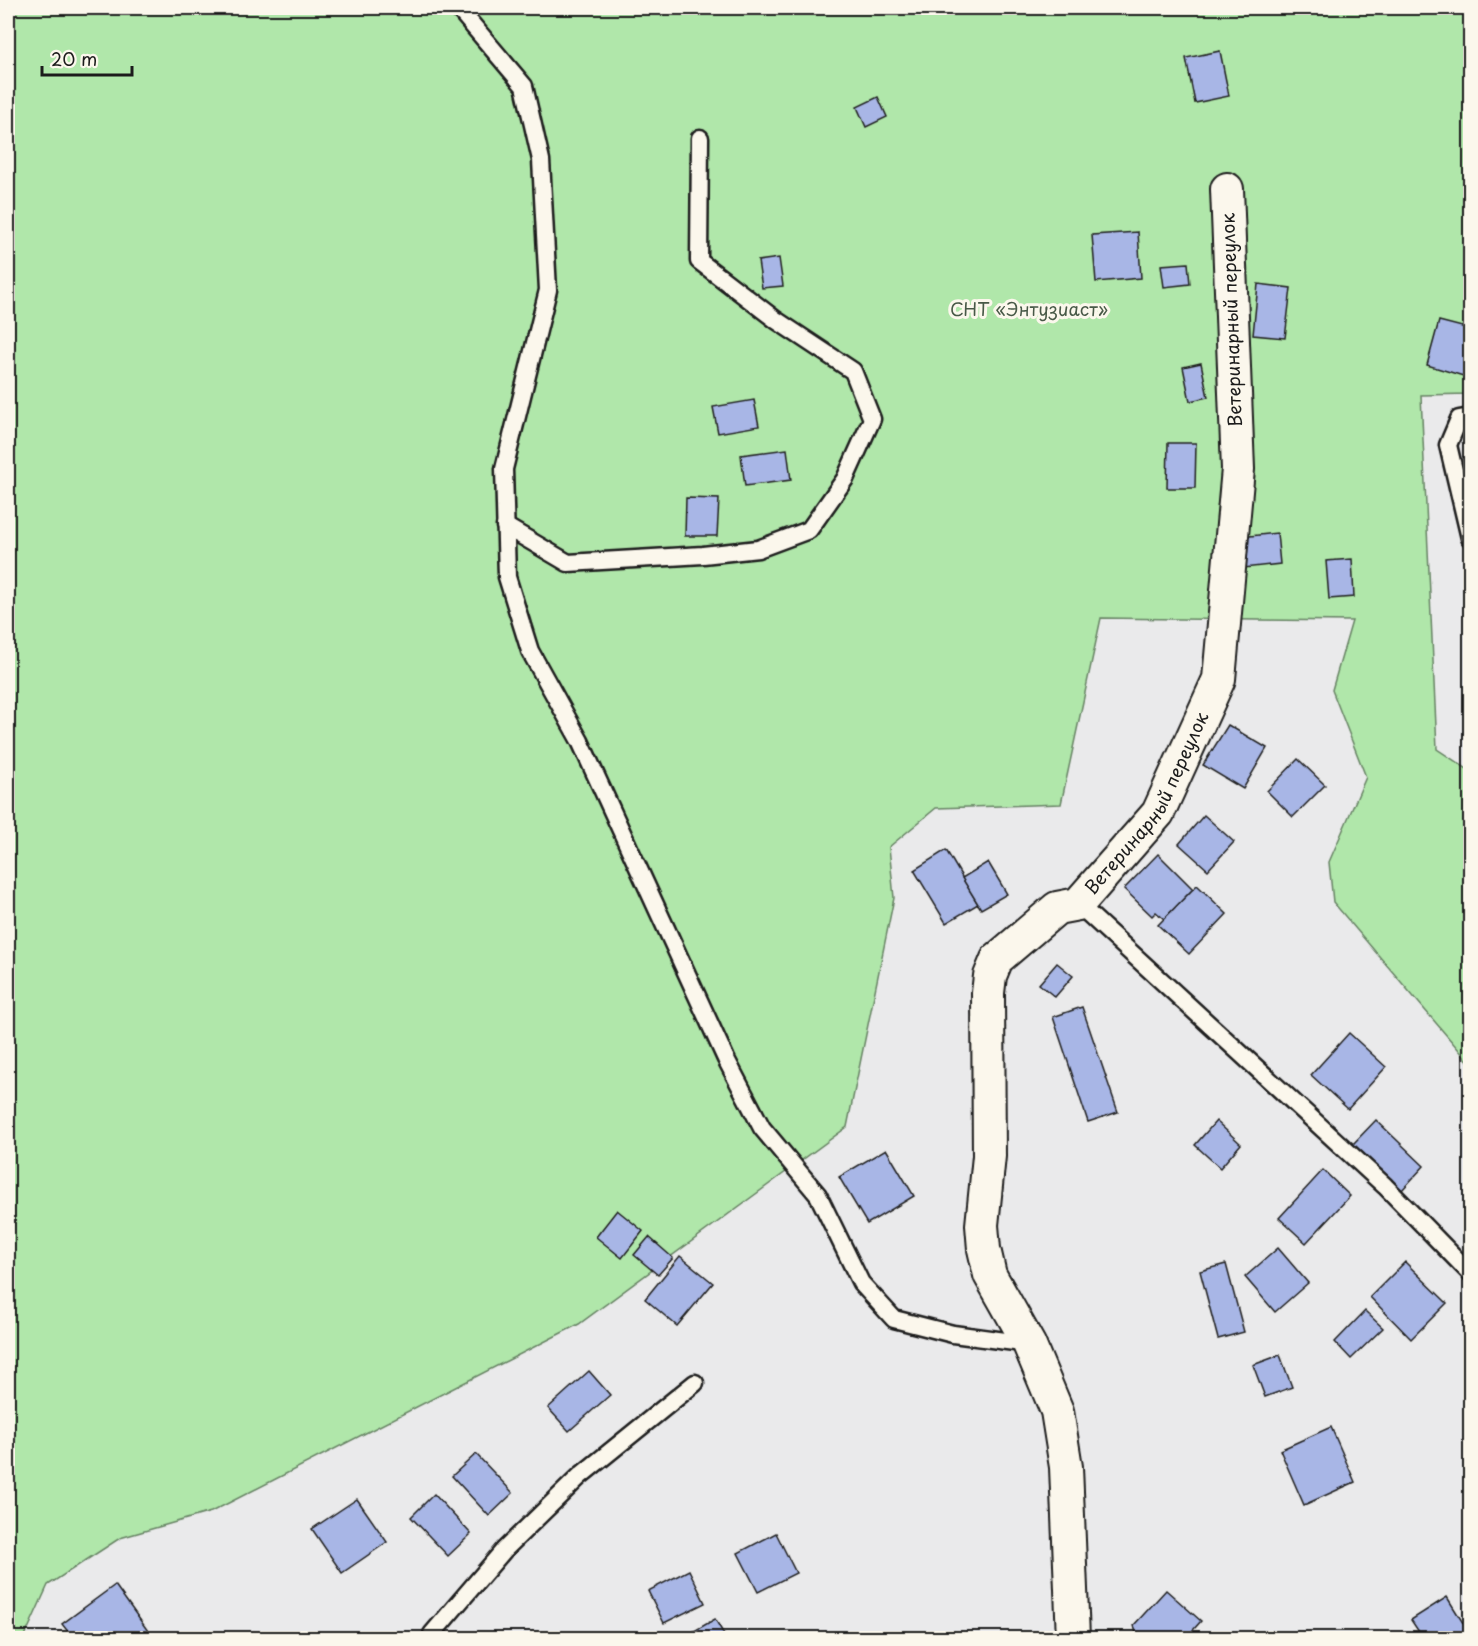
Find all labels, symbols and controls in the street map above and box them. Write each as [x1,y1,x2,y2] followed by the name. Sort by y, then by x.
[42,39,132,77] scale bar
[51,45,97,72] text: 20 m
[1213,212,1248,428] street label: Ветеринарный переулок
[950,295,1108,322] park label: СНТ «Энтузиаст»
[1077,707,1214,900] street label: Ветеринарный переулок

